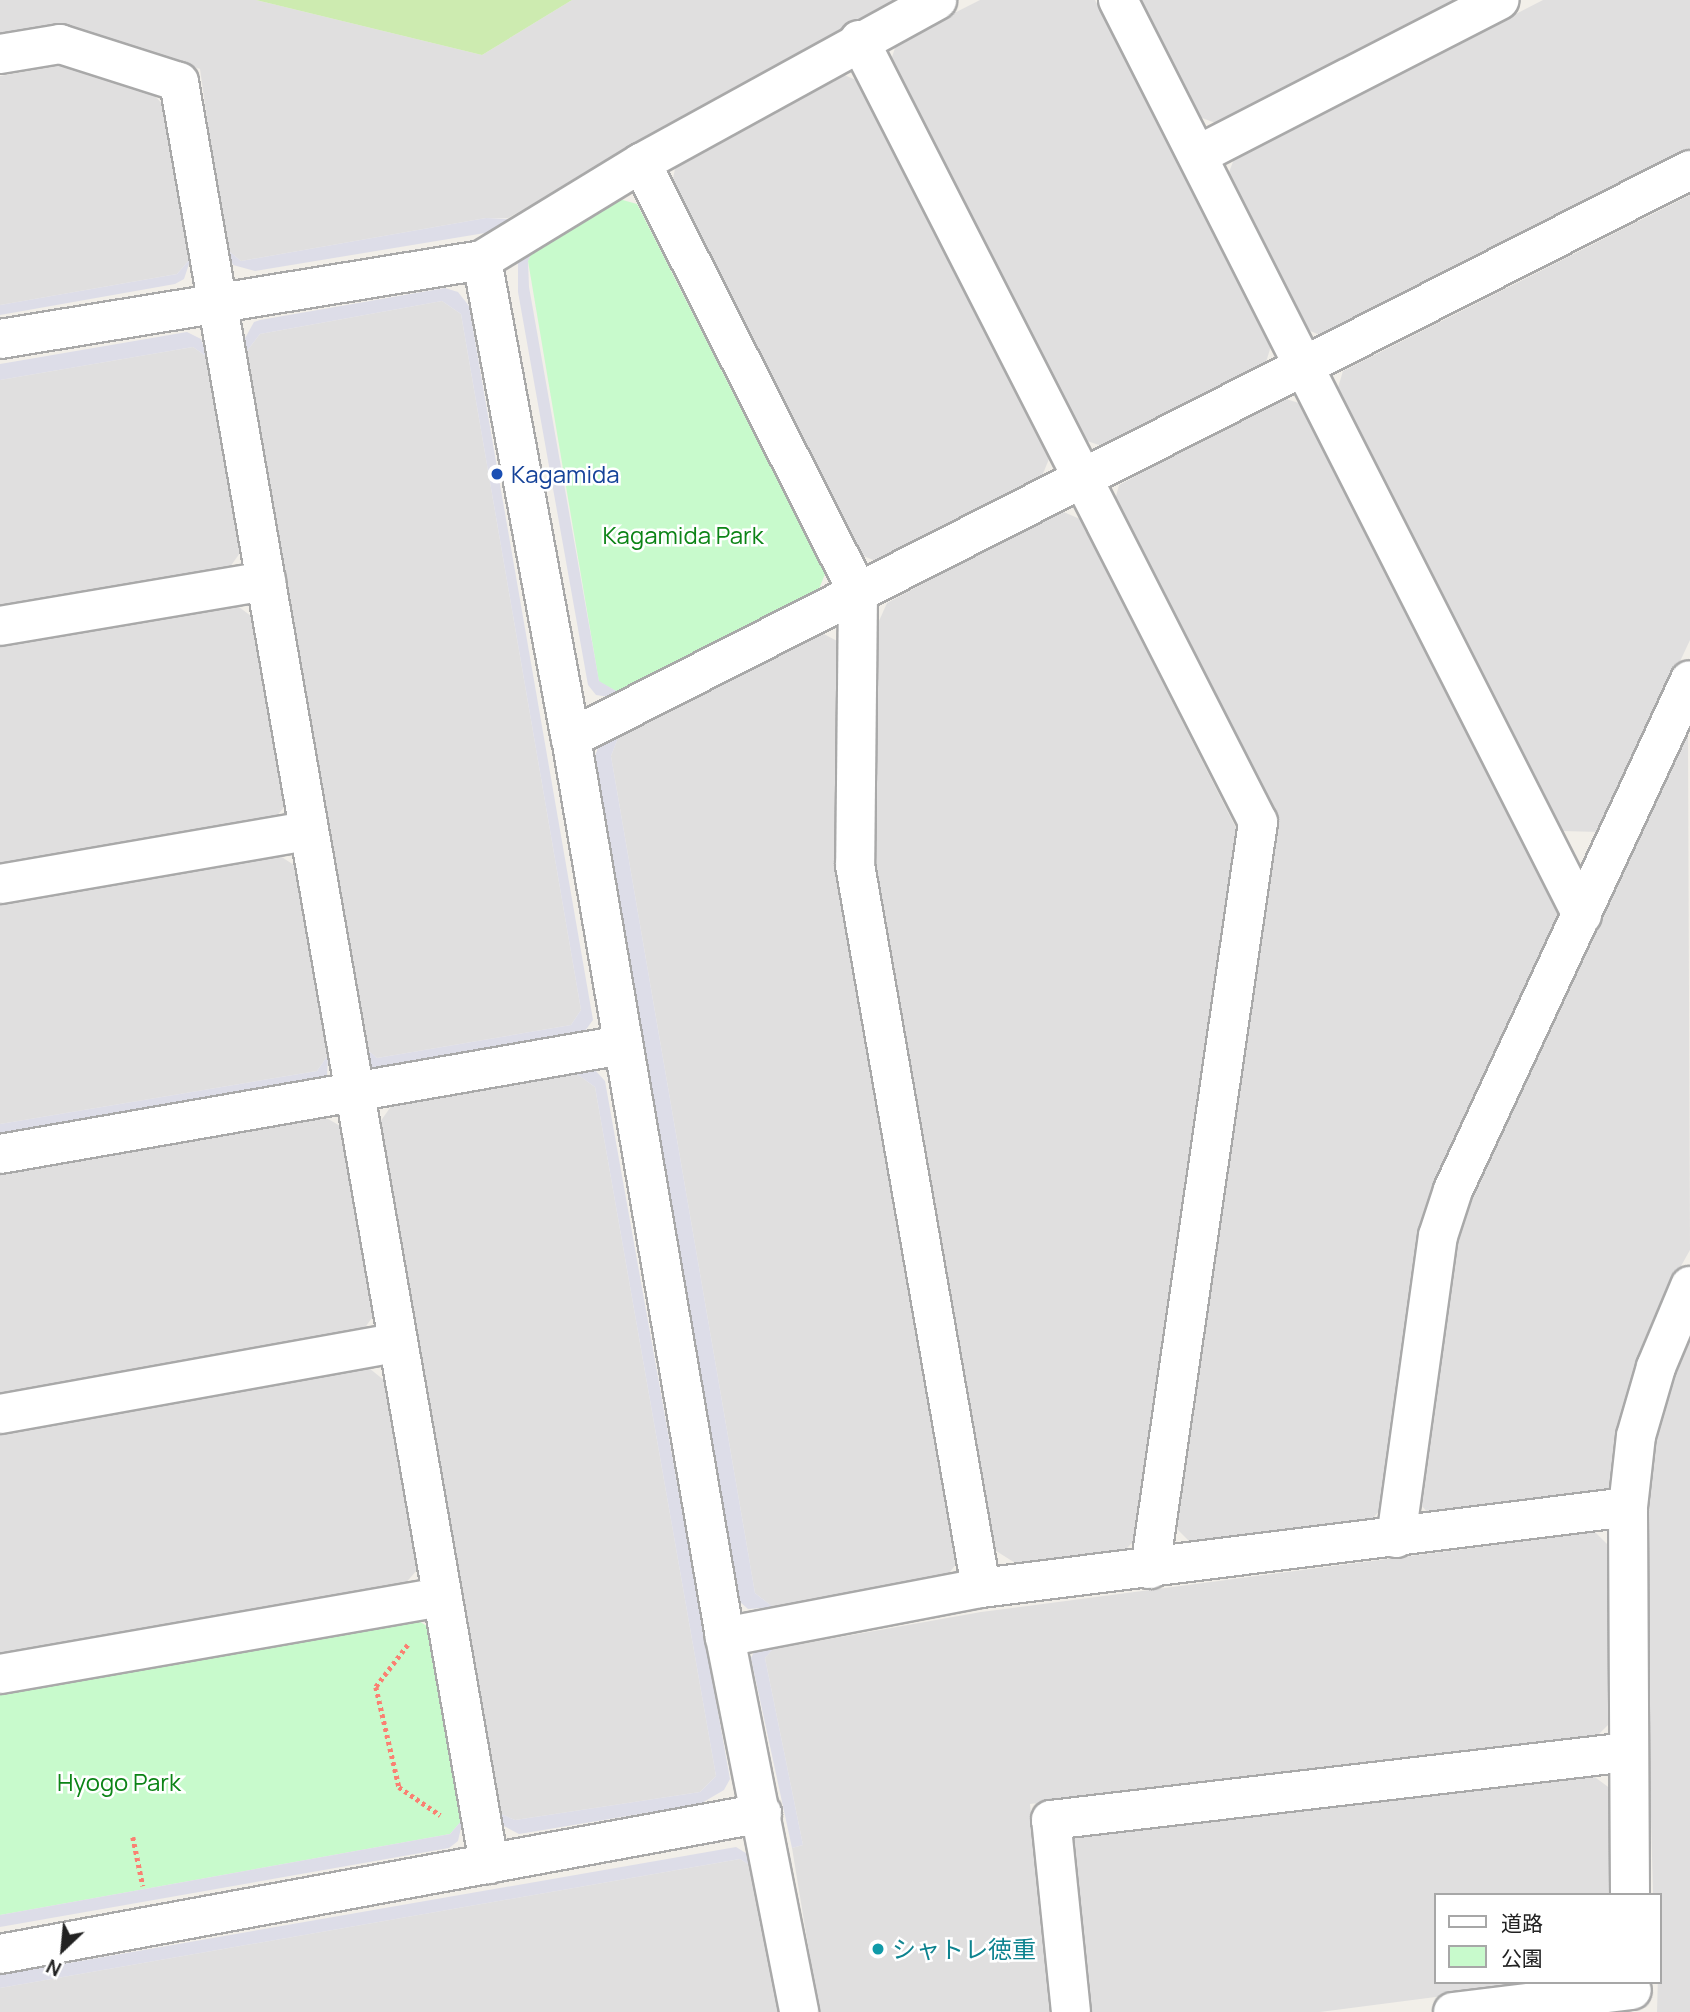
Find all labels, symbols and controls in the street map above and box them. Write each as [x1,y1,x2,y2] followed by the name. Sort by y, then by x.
[511,460,620,488] place label: Kagamida
[489,466,505,482] marker: Kagamida
[602,521,764,549] park label: Kagamida Park
[57,1768,181,1796] park label: Hyogo Park
[1434,1893,1662,1984] legend
[1501,1909,1543,1937] text: 道路
[28,1914,98,1984] north arrow
[892,1935,1036,1963] place label: シャトレ徳重
[870,1941,886,1957] marker: シャトレ徳重
[1501,1944,1543,1972] text: 公園
[42,1953,66,1983] text: N

